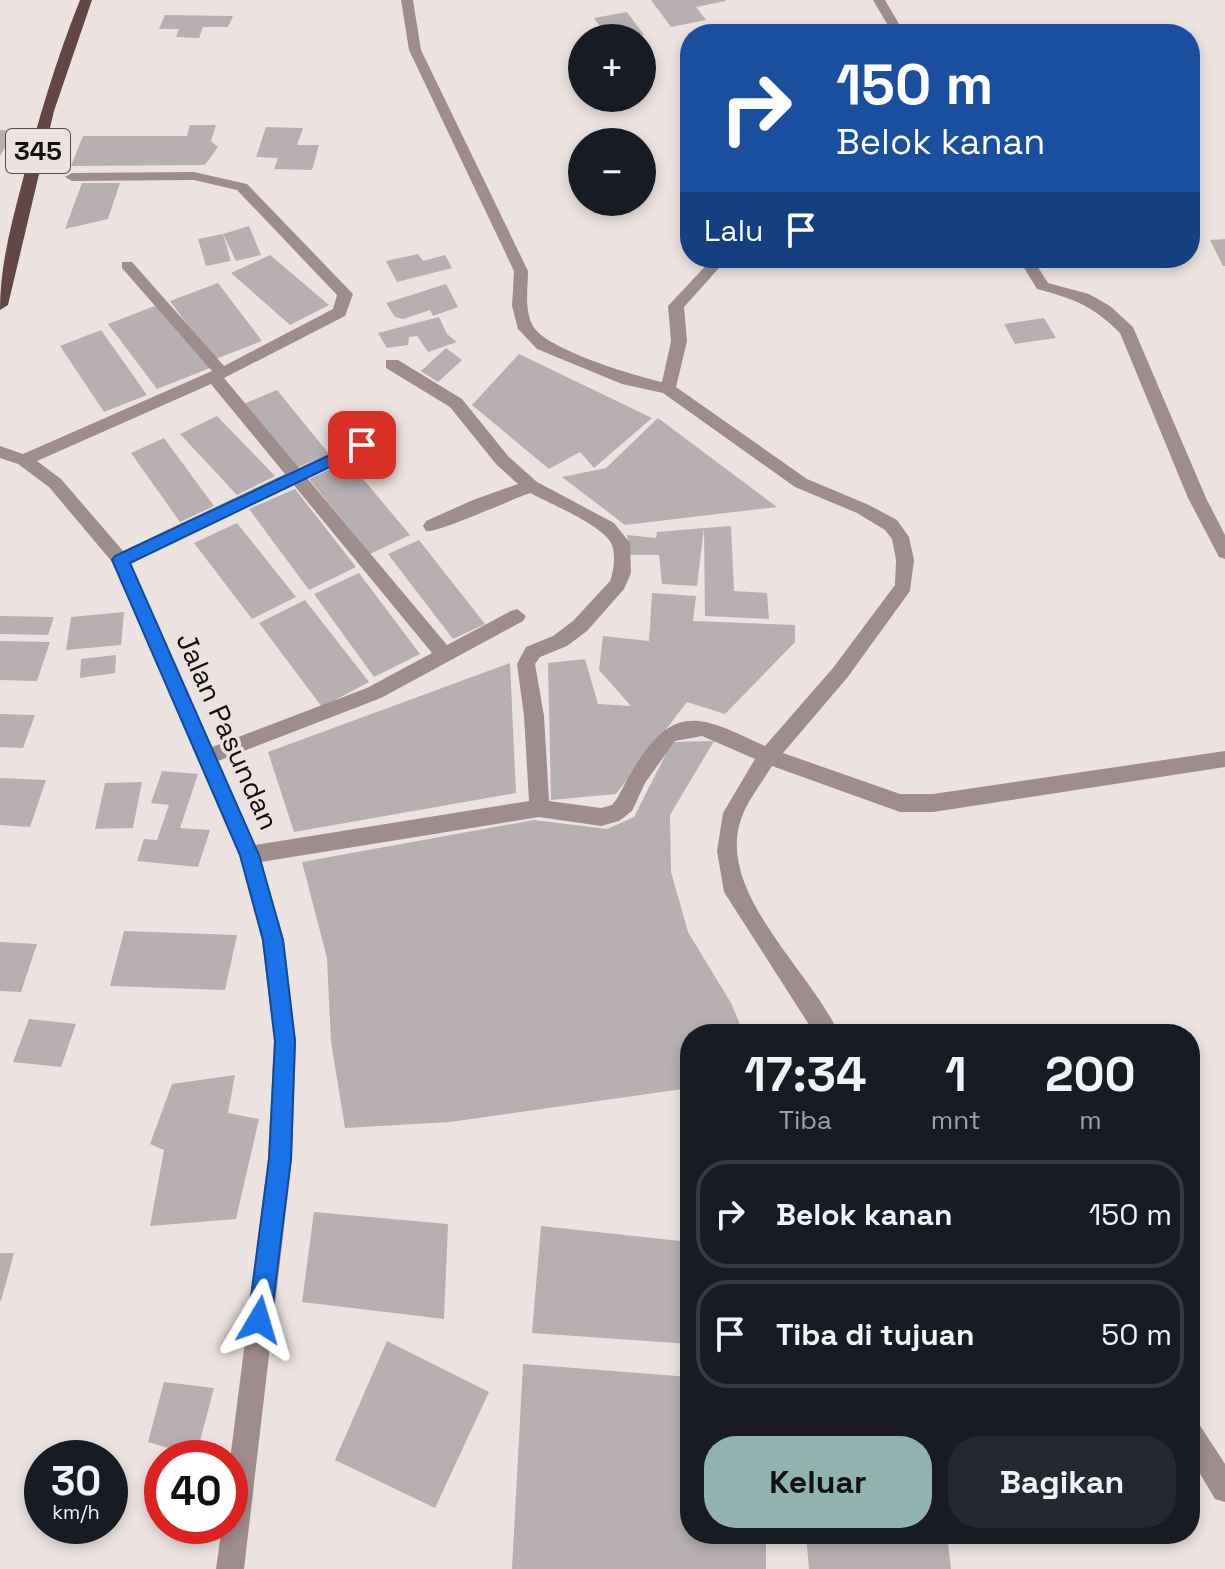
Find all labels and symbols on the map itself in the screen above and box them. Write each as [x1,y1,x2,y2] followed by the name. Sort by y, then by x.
[6,129,70,173] road number: 345
[328,411,396,479] pin
[168,627,288,835] street label: Jalan Pasundan
[217,1278,301,1362] position arrow
[144,1440,248,1544] speed limit sign: 40

